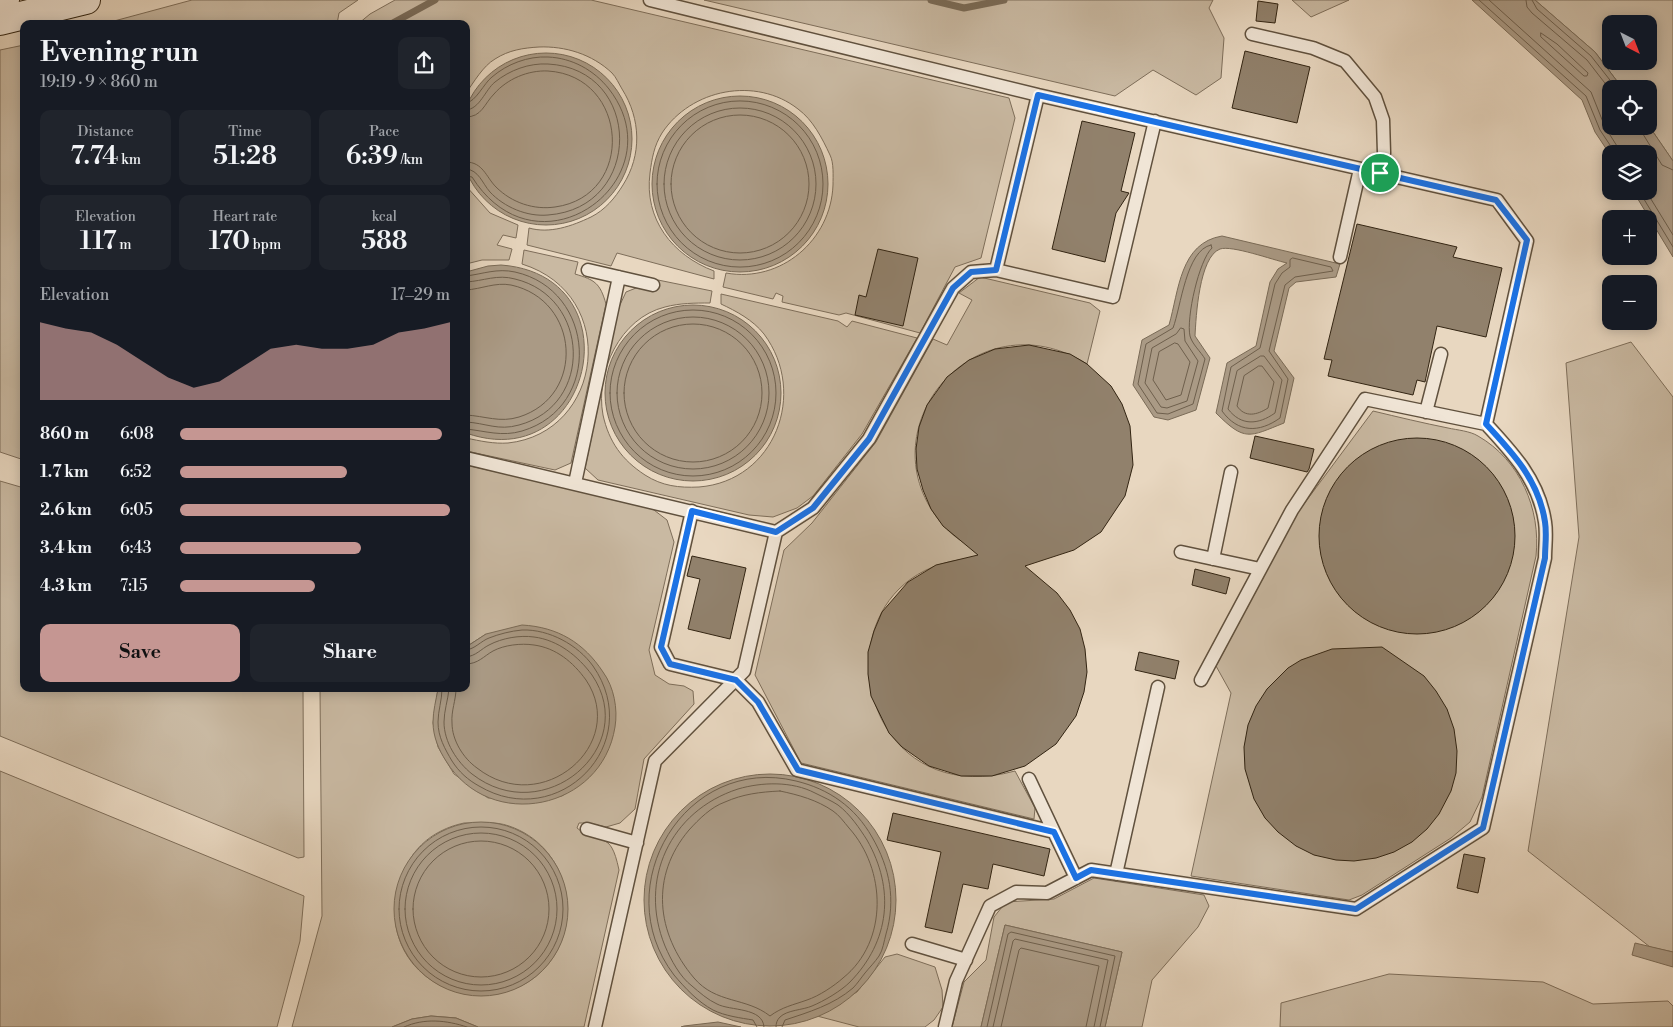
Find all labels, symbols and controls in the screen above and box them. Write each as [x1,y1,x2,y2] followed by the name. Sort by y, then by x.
[1602,15,1658,70] north arrow
[1602,15,1657,330] map controls
[40,35,199,70] text: Evening run
[398,37,450,89] button: share
[40,72,158,92] text: 19:19 · 9 × 860 m
[1602,80,1657,135] button: locate
[77,123,134,141] text: Distance
[228,123,262,141] text: Time
[369,123,399,141] text: Pace
[70,141,118,172] text: 7.74
[213,141,277,172] text: 51:28
[346,141,398,172] text: 6:39
[1602,145,1657,200] button: layers
[118,151,141,169] text: km
[398,151,423,169] text: /km
[1359,152,1401,194] pin
[1366,159,1394,187] icon: arrive
[75,208,136,226] text: Elevation
[213,208,277,226] text: Heart rate
[372,208,397,226] text: kcal
[1602,210,1657,265] button: +
[80,226,116,257] text: 117
[209,226,250,257] text: 170
[361,226,408,257] text: 588
[116,236,132,254] text: m
[250,236,281,254] text: bpm
[1602,275,1657,330] button: −
[40,285,109,305] text: Elevation
[391,285,450,305] text: 17–29 m
[40,424,89,444] text: 860 m
[120,424,154,444] text: 6:08
[40,462,89,482] text: 1.7 km
[120,462,151,482] text: 6:52
[40,500,91,520] text: 2.6 km
[120,500,153,520] text: 6:05
[40,538,92,558] text: 3.4 km
[120,538,152,558] text: 6:43
[40,576,92,596] text: 4.3 km
[120,576,148,596] text: 7:15
[40,624,240,682] button: Save
[250,624,450,682] button: Share

